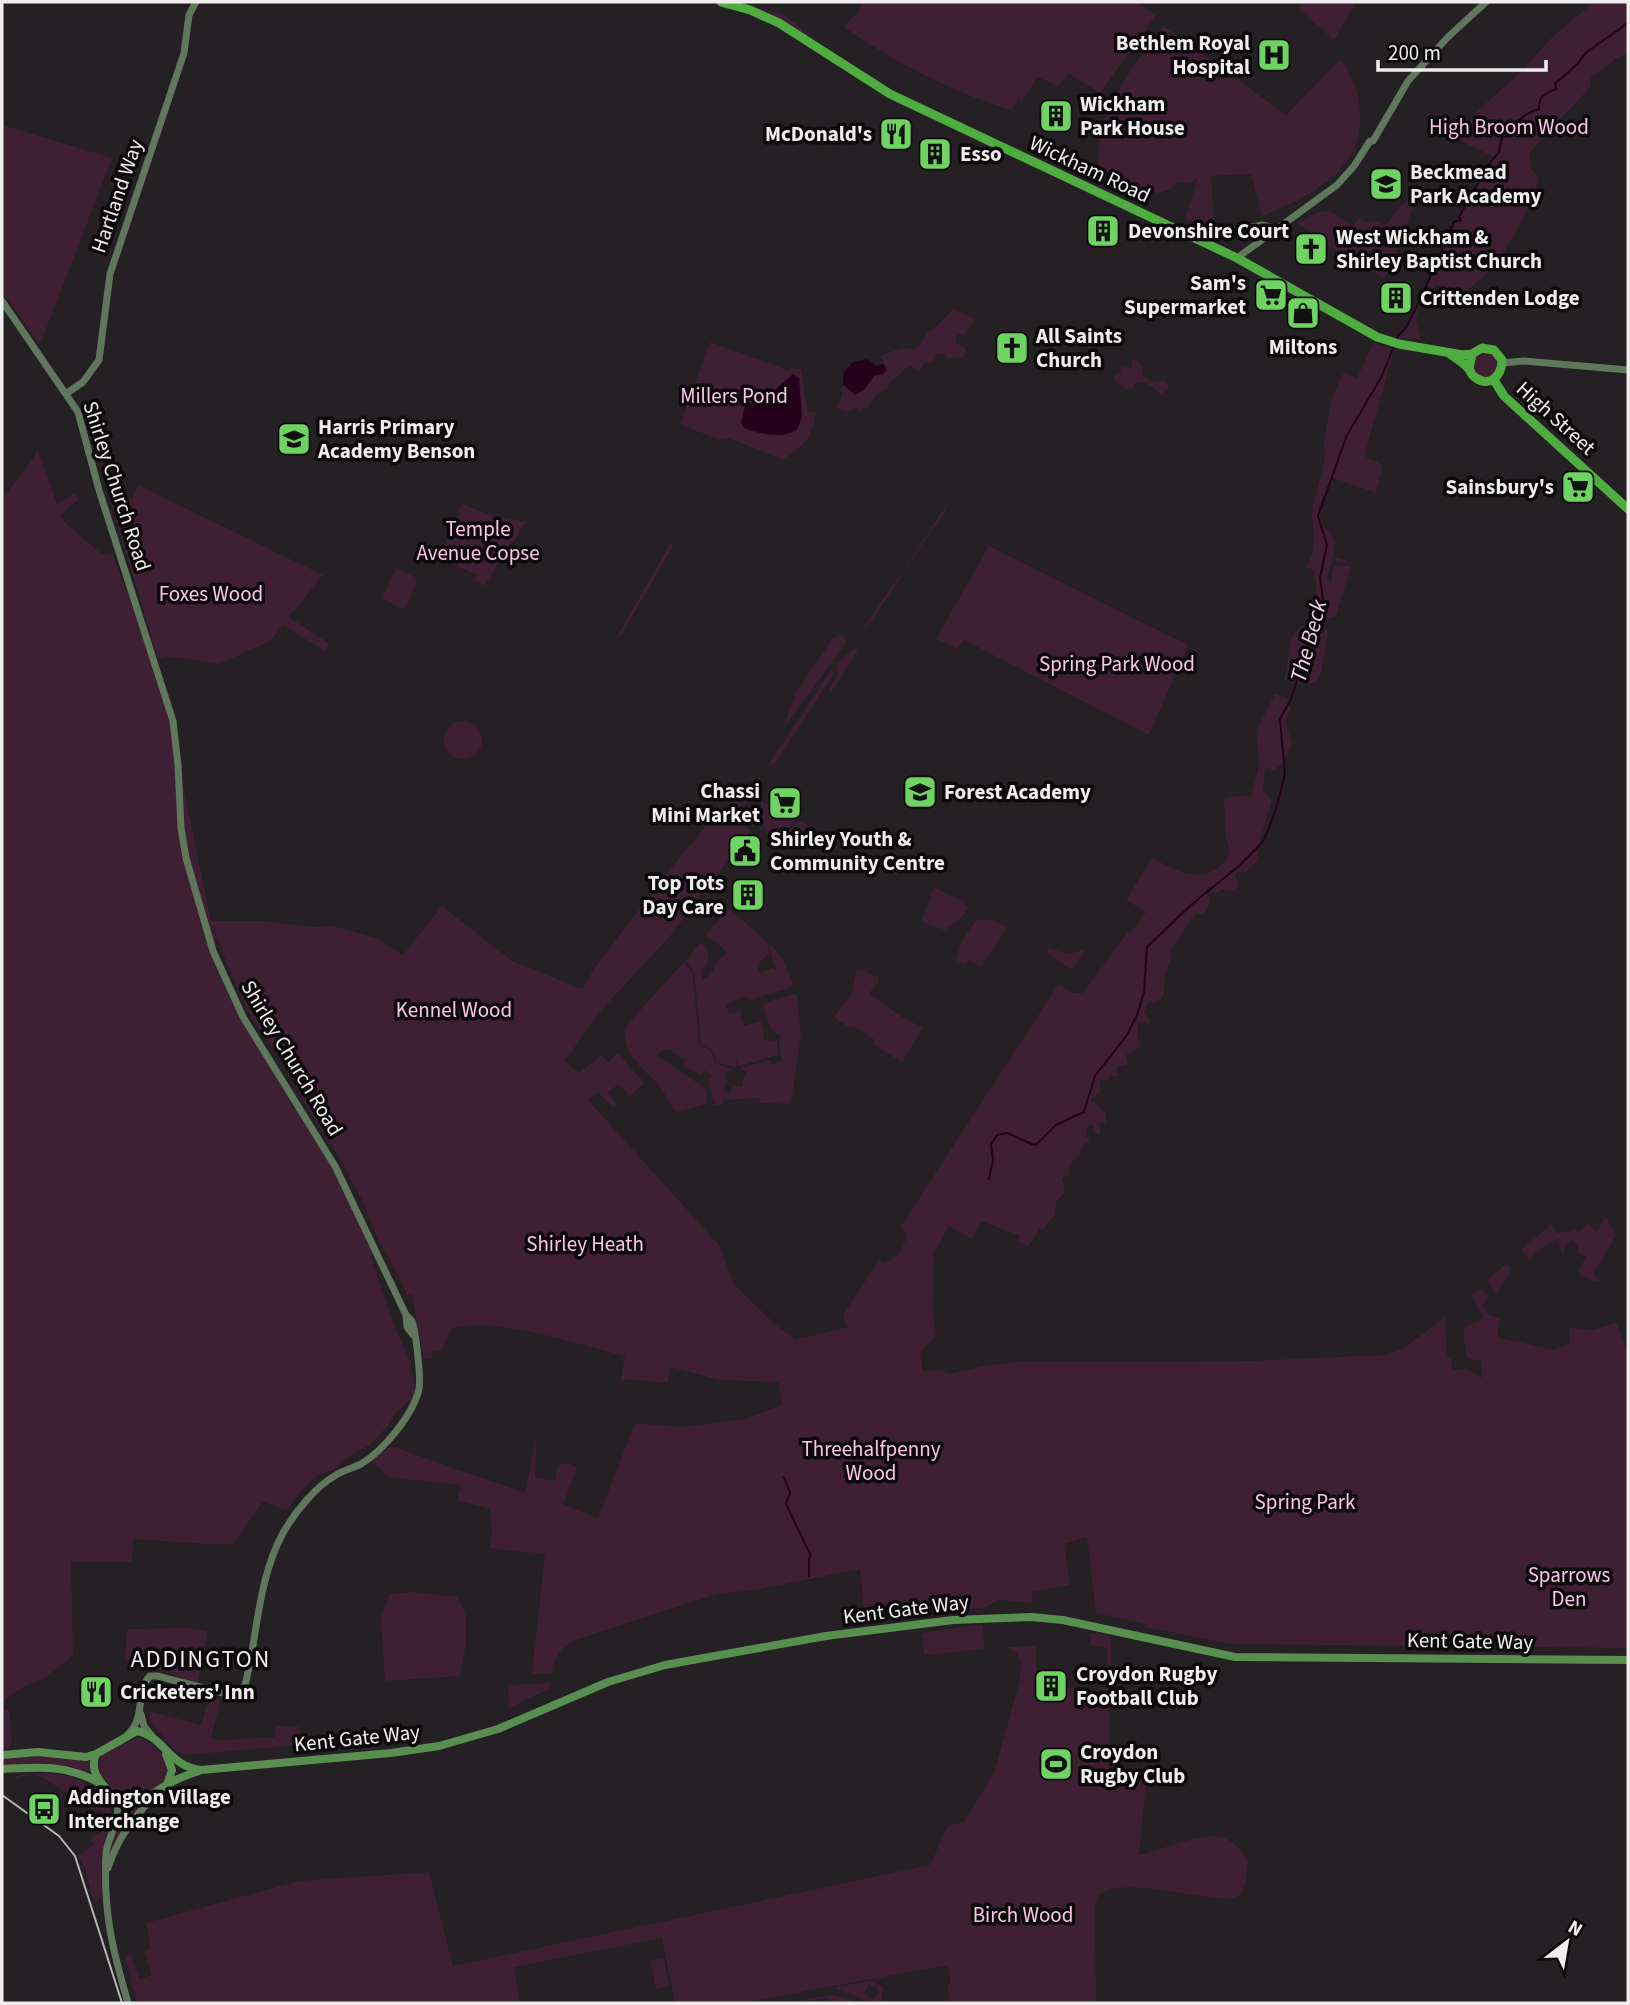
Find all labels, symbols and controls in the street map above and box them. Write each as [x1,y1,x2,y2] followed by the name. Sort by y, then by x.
[1116,28,1250,82] place label: Bethlem Royal Hospital
[1378,28,1546,72] scale bar
[1255,36,1293,74] hospital icon: Bethlem Royal Hospital
[1388,38,1441,68] text: 200 m
[1080,89,1185,143] place label: Wickham Park House
[1037,97,1075,135] building icon: Wickham Park House
[1429,112,1589,142] park label: High Broom Wood
[877,115,915,153] restaurant icon: McDonald's
[765,119,872,149] place label: McDonald's
[1025,128,1155,210] street label: Wickham Road
[84,135,151,257] street label: Hartland Way
[916,135,954,173] building icon: Esso
[960,139,1002,169] place label: Esso
[1410,157,1542,211] place label: Beckmead Park Academy
[1367,165,1405,203] school or university icon: Beckmead Park Academy
[1084,212,1122,250] building icon: Devonshire Court
[1128,216,1289,246] place label: Devonshire Court
[1336,222,1542,276] place label: West Wickham & Shirley Baptist Church
[1292,230,1330,268] church icon: West Wickham & Shirley Baptist Church
[1124,268,1246,322] place label: Sam's Supermarket
[1252,276,1290,314] supermarket icon: Sam's Supermarket
[1377,279,1415,317] building icon: Crittenden Lodge
[1420,283,1580,313] place label: Crittenden Lodge
[1284,294,1322,332] shop icon: Miltons
[1035,321,1122,375] place label: All Saints Church
[993,329,1031,367] church icon: All Saints Church
[1269,332,1337,362] place label: Miltons
[1510,374,1602,462] street label: High Street
[680,381,788,411] park label: Millers Pond
[75,397,159,575] street label: Shirley Church Road
[317,412,475,466] place label: Harris Primary Academy Benson
[275,420,313,458] school or university icon: Harris Primary Academy Benson
[1559,468,1597,506] supermarket icon: Sainsbury's
[1446,472,1554,502] place label: Sainsbury's
[416,514,540,568] park label: Temple Avenue Copse
[159,579,263,609] park label: Foxes Wood
[1282,595,1336,686] water label: The Beck
[1039,649,1195,679] park label: Spring Park Wood
[901,773,939,811] school or university icon: Forest Academy
[651,776,760,830] place label: Chassi Mini Market
[944,777,1091,807] place label: Forest Academy
[766,784,804,822] supermarket icon: Chassi Mini Market
[770,824,945,878] place label: Shirley Youth & Community Centre
[726,832,764,870] public building icon: Shirley Youth & Community Centre
[642,868,724,922] place label: Top Tots Day Care
[729,876,767,914] building icon: Top Tots Day Care
[234,974,350,1142] street label: Shirley Church Road
[396,995,512,1025] park label: Kennel Wood
[526,1229,644,1259] park label: Shirley Heath
[802,1434,941,1488] park label: Threehalfpenny Wood
[1255,1487,1356,1517] park label: Spring Park
[1528,1560,1611,1614] park label: Sparrows Den
[841,1586,971,1632] street label: Kent Gate Way
[1407,1625,1534,1657] street label: Kent Gate Way
[131,1642,271,1677] district label: ADDINGTON
[1076,1659,1217,1713] place label: Croydon Rugby Football Club
[1032,1667,1070,1705] building icon: Croydon Rugby Football Club
[77,1673,115,1711] restaurant icon: Cricketers' Inn
[120,1677,255,1707] place label: Cricketers' Inn
[293,1716,422,1760] street label: Kent Gate Way
[1080,1737,1185,1791] place label: Croydon Rugby Club
[1037,1745,1075,1783] sports icon: Croydon Rugby Club
[67,1782,231,1836] place label: Addington Village Interchange
[25,1790,63,1828] bus stop icon: Addington Village Interchange
[973,1900,1073,1930] park label: Birch Wood
[1532,1907,1602,1977] north arrow
[1563,1914,1587,1944] text: N

